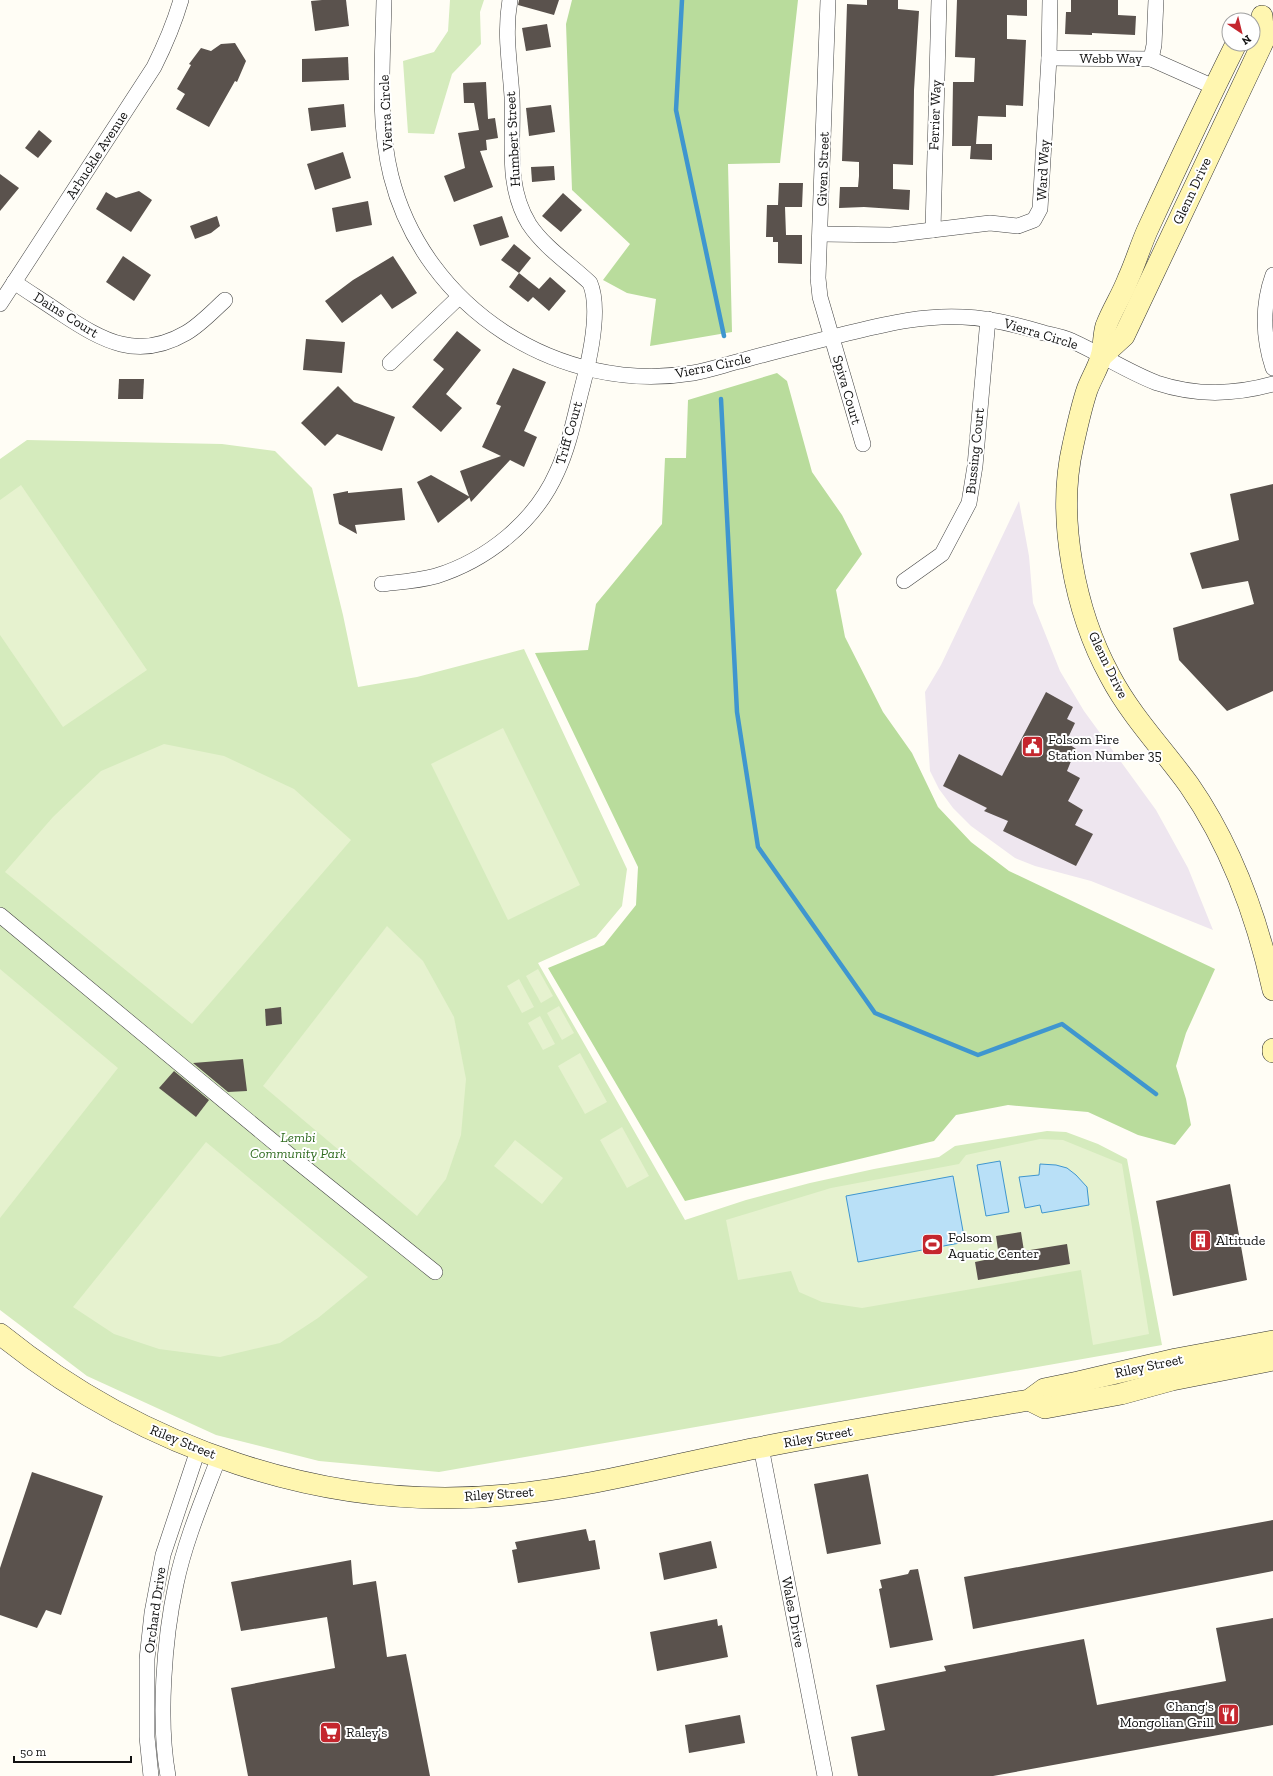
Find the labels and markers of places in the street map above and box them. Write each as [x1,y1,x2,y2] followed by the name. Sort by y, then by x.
[1048,731,1162,764] place label: Folsom Fire Station Number 35
[1019,734,1045,760] public building icon: Folsom Fire Station Number 35
[1188,1227,1214,1253] building icon: Altitude
[948,1229,1039,1262] place label: Folsom Aquatic Center
[920,1232,946,1258] sports icon: Folsom Aquatic Center
[1216,1232,1266,1249] place label: Altitude
[1119,1698,1214,1731] place label: Chang's Mongolian Grill
[1216,1701,1242,1727] restaurant icon: Chang's Mongolian Grill
[317,1719,343,1745] supermarket icon: Raley's
[346,1724,387,1741] place label: Raley's

